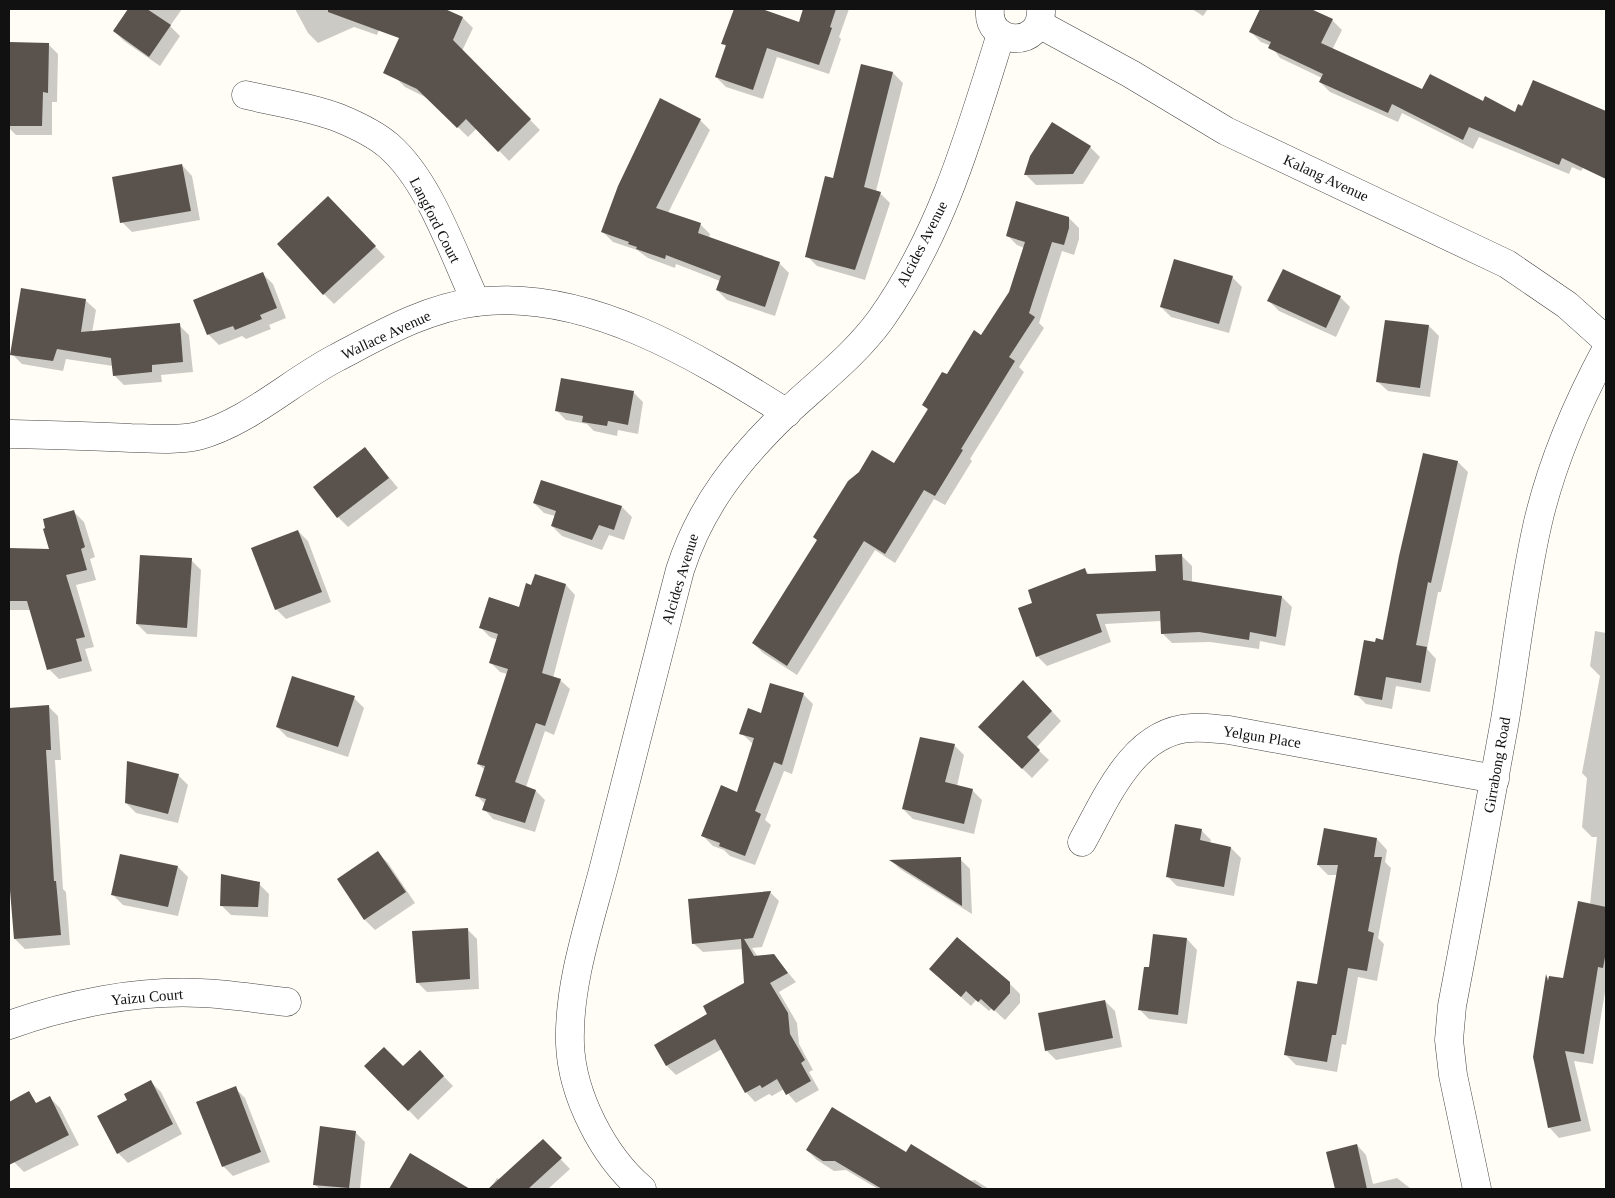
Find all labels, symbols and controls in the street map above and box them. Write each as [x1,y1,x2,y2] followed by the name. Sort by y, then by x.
[1281,151,1371,205] street label: Kalang Avenue
[407,175,464,266] street label: Langford Court
[893,198,951,290] street label: Alcides Avenue
[339,307,433,363] street label: Wallace Avenue
[659,531,702,626] street label: Alcides Avenue
[1481,715,1513,814] street label: Girrabong Road
[1222,723,1303,751] street label: Yelgun Place
[110,986,185,1008] street label: Yaizu Court

